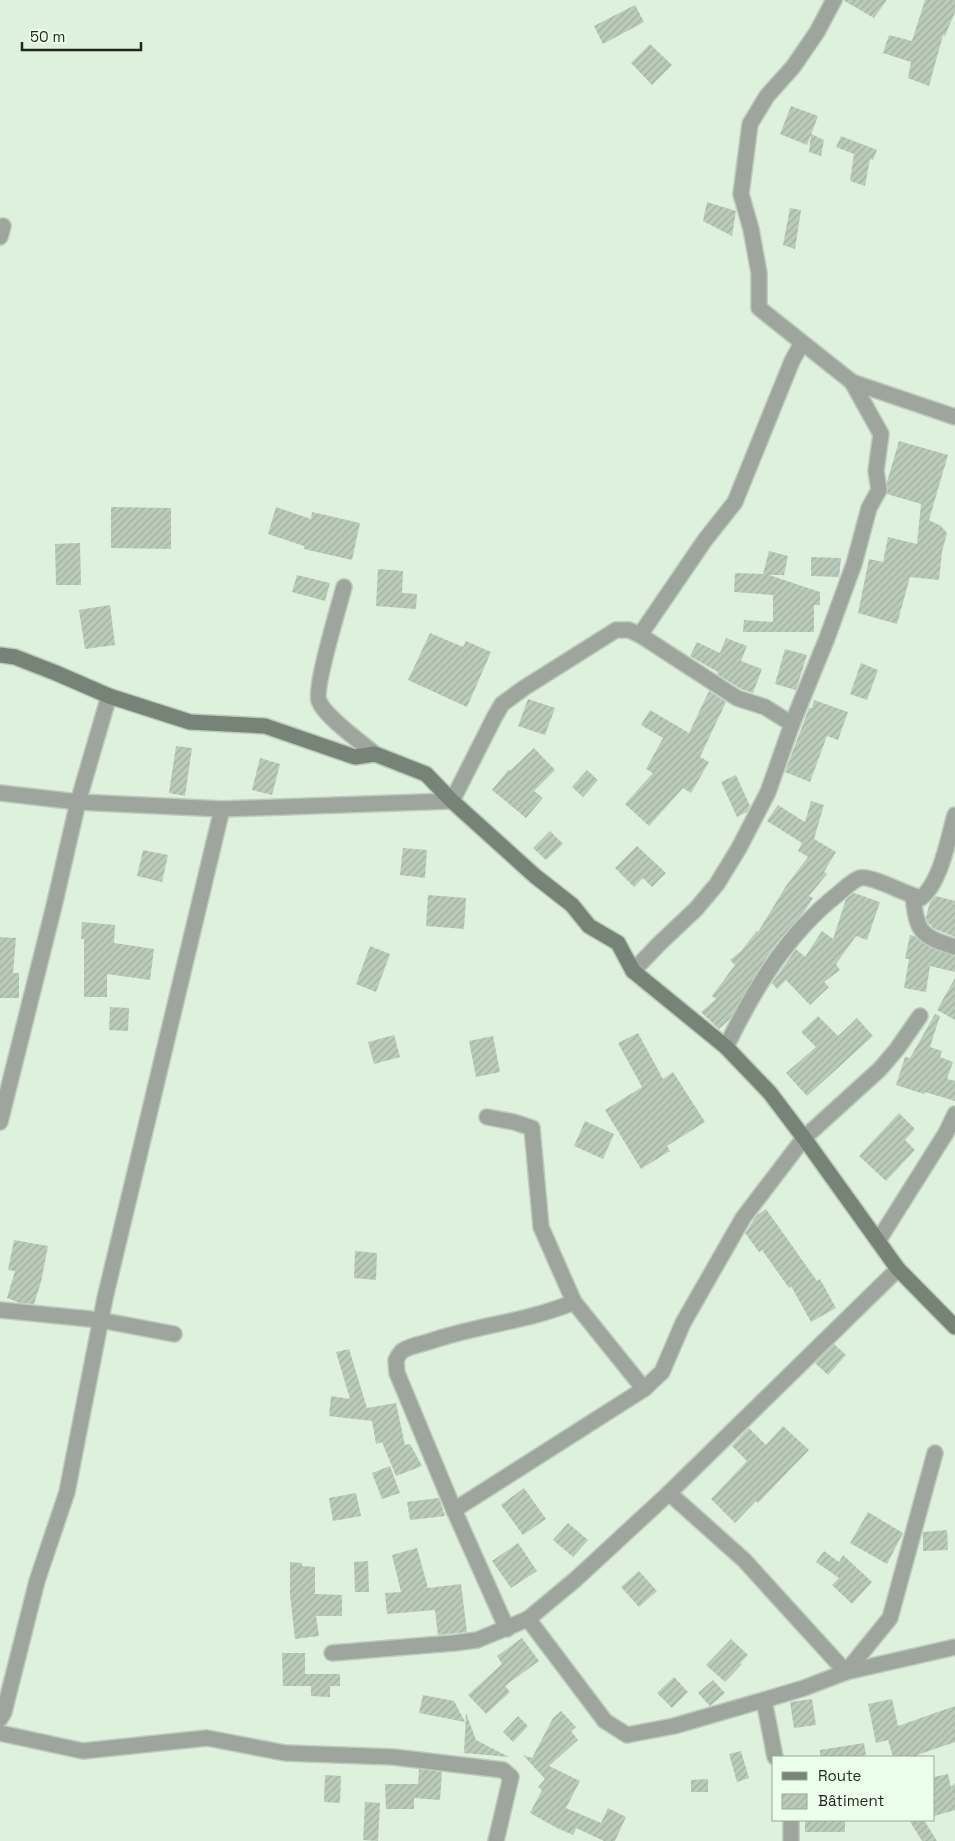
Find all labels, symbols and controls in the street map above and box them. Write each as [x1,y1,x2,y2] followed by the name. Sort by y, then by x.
[22,20,141,52] scale bar
[30,27,65,46] text: 50 m
[772,1756,935,1821] legend
[818,1766,862,1785] text: Route
[818,1791,884,1810] text: Bâtiment

